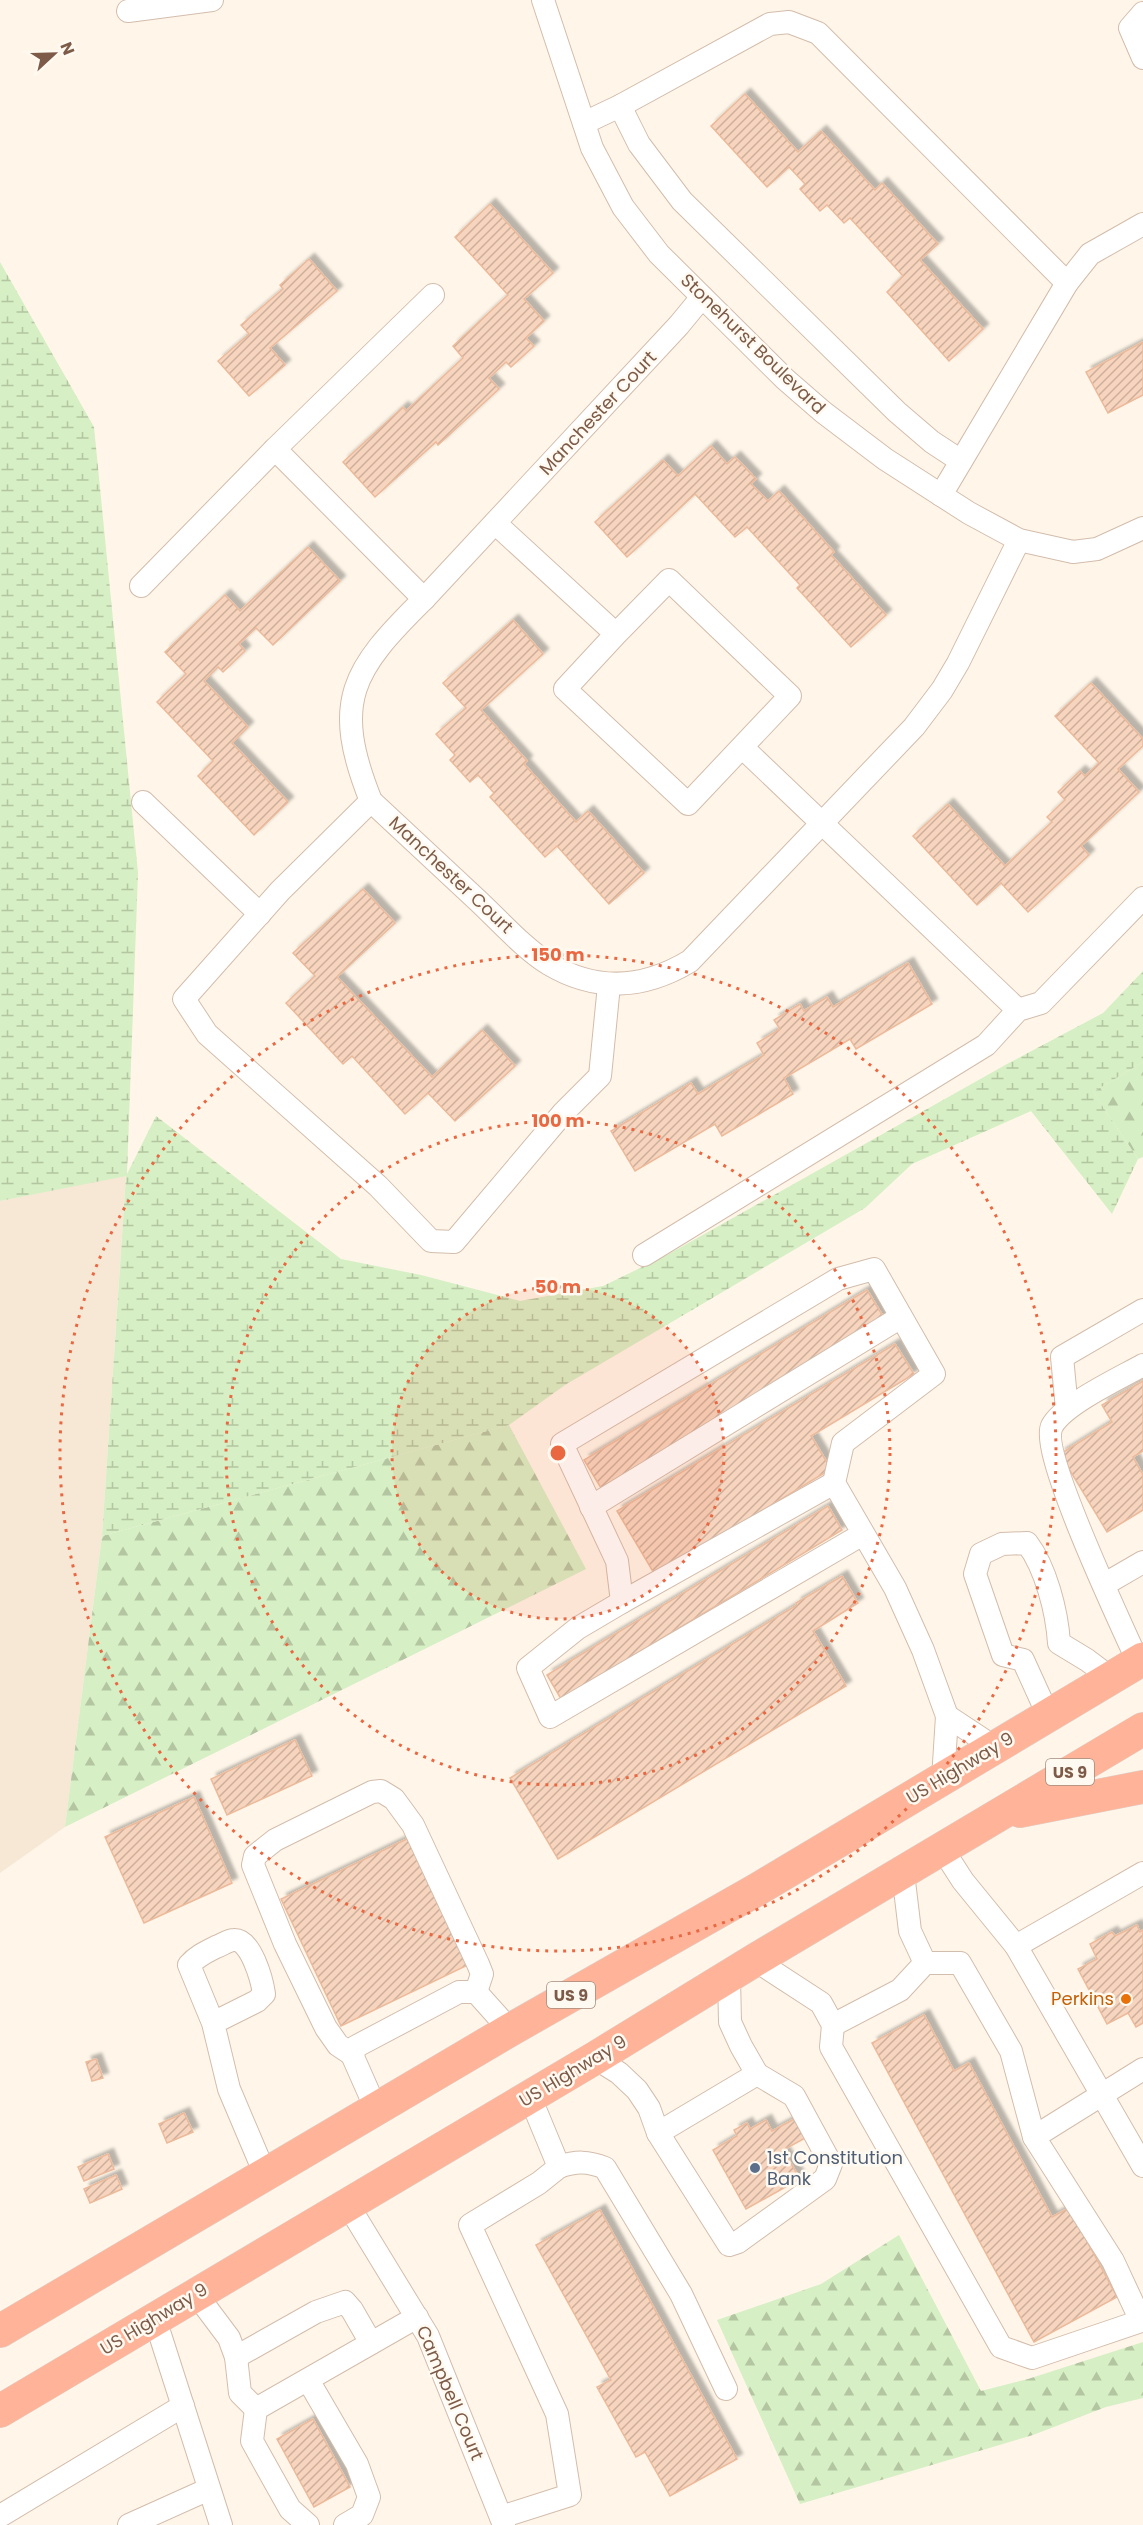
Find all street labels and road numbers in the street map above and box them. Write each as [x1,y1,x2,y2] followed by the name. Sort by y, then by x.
[675,268,831,420] street label: Stonehurst Boulevard
[533,345,662,480] street label: Manchester Court
[384,810,519,939] street label: Manchester Court
[901,1726,1018,1810] street label: US Highway 9
[1046,1759,1094,1785] road number: US 9
[547,1982,595,2008] road number: US 9
[514,2029,631,2113] street label: US Highway 9
[95,2277,212,2361] street label: US Highway 9
[411,2322,490,2464] street label: Campbell Court

